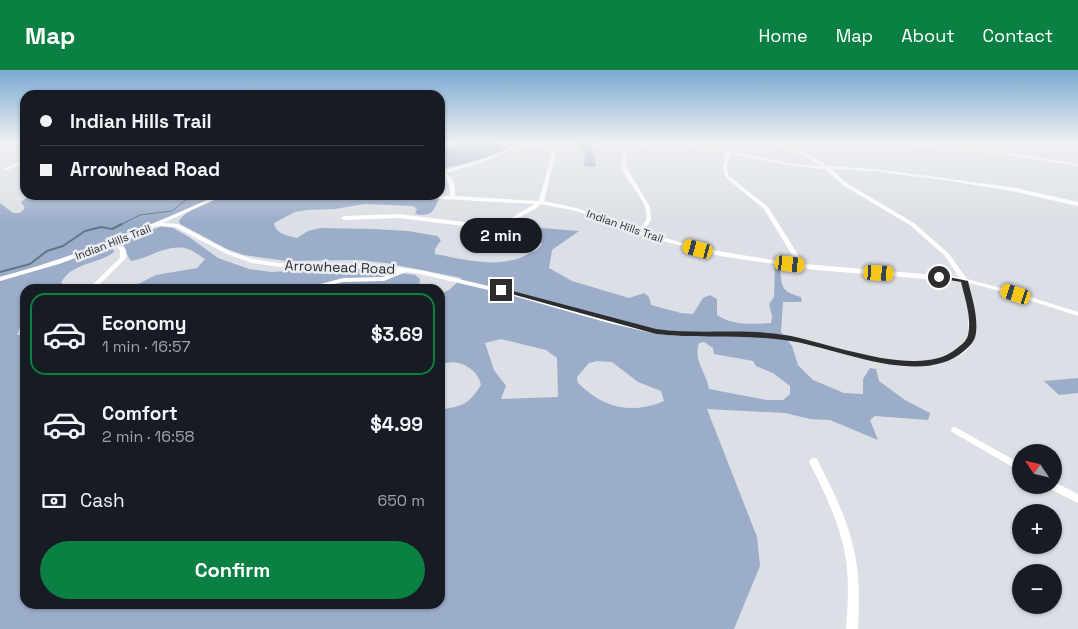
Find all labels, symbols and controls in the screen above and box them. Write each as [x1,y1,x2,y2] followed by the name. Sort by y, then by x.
[25,20,75,51] text: Map
[759,24,808,47] text: Home
[836,24,873,47] text: Map
[901,24,955,47] text: About
[983,24,1053,47] text: Contact
[70,109,212,134] text: Indian Hills Trail
[70,157,220,182] text: Arrowhead Road
[585,206,665,246] street label: Indian Hills Trail
[460,218,542,252] callout: 2 min
[73,221,153,263] street label: Indian Hills Trail
[480,225,522,246] text: 2 min
[681,238,714,260] car
[774,255,805,273] car
[284,256,396,278] street label: Arrowhead Road
[863,265,894,281] car
[928,266,950,288] route start
[490,279,512,301] route end
[999,282,1032,306] car
[102,311,186,336] text: Economy
[42,312,87,357] icon: car
[371,322,423,347] text: $3.69
[102,336,190,357] text: 1 min · 16:57
[102,401,178,426] text: Comfort
[42,402,87,447] icon: car
[370,412,423,437] text: $4.99
[102,426,195,447] text: 2 min · 16:58
[1012,444,1062,494] north arrow
[1012,444,1062,614] map controls
[40,487,68,515] icon: cash
[80,488,125,513] text: Cash
[377,490,425,511] text: 650 m
[1012,504,1062,554] button: +
[40,541,425,599] button: Confirm
[1012,564,1062,614] button: −

